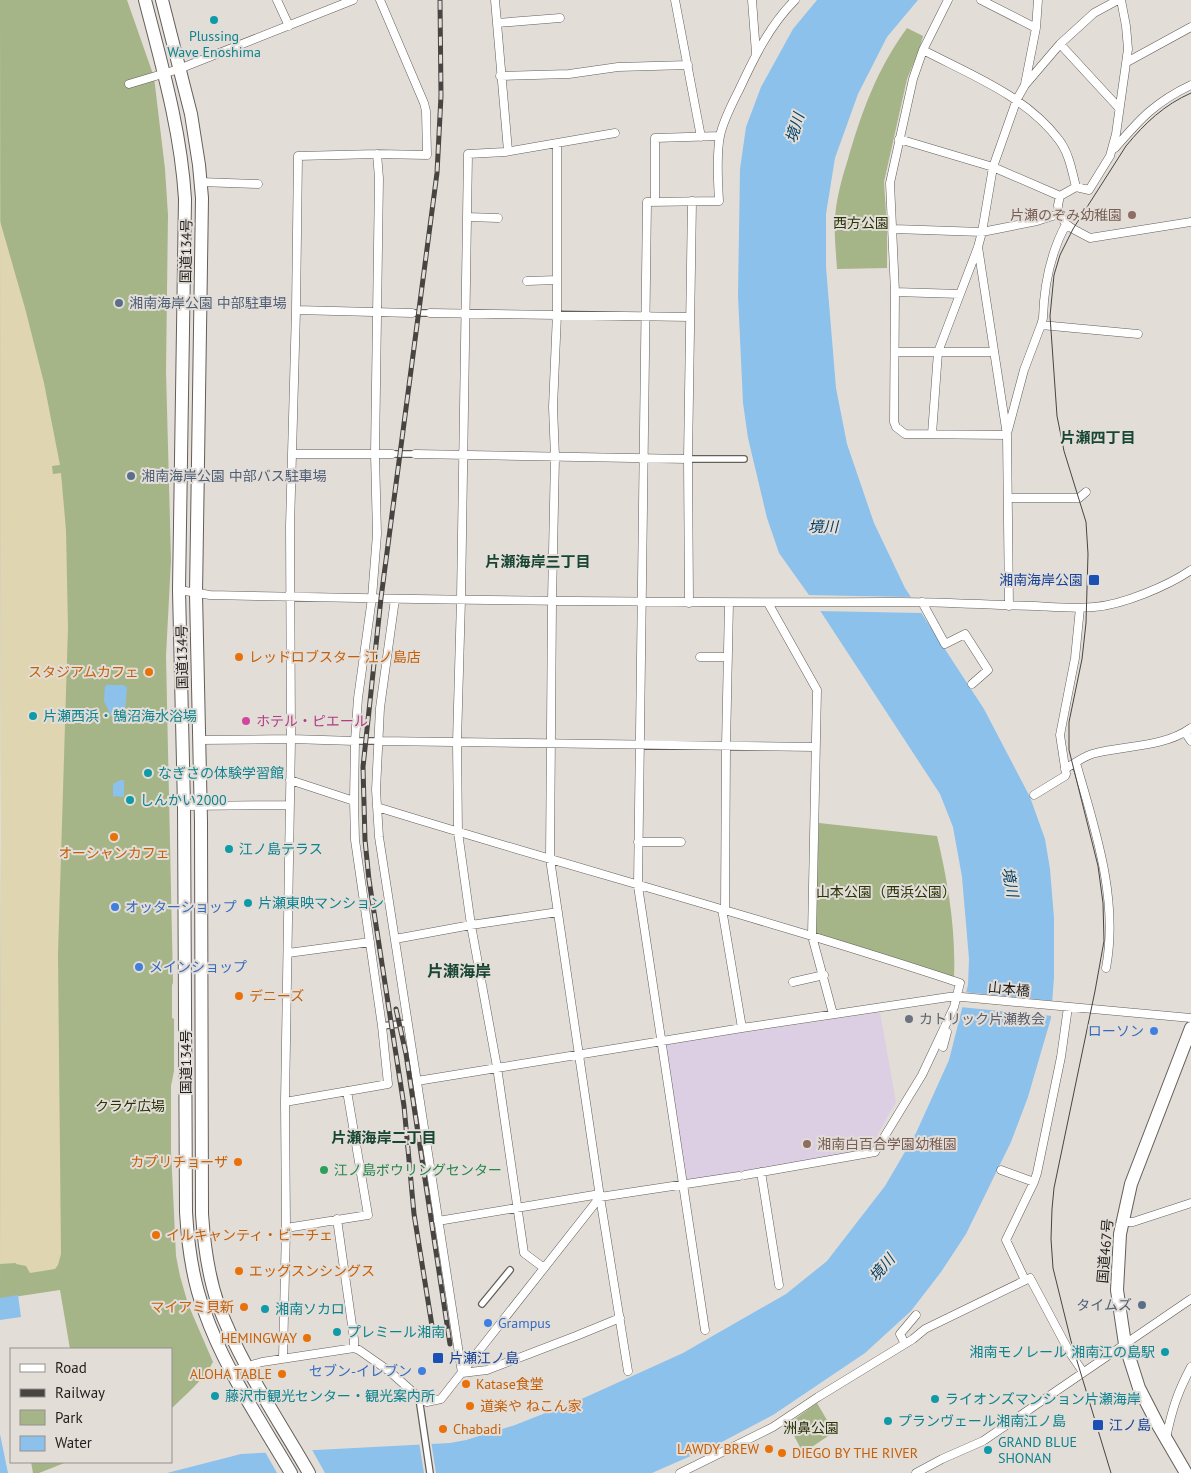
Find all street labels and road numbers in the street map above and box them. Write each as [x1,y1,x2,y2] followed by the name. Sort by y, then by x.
[176,218,196,284] street label: 国道134号
[172,624,192,690] street label: 国道134号
[987,978,1031,1000] street label: 山本橋
[177,1030,195,1094] street label: 国道134号
[1093,1218,1117,1284] street label: 国道467号

